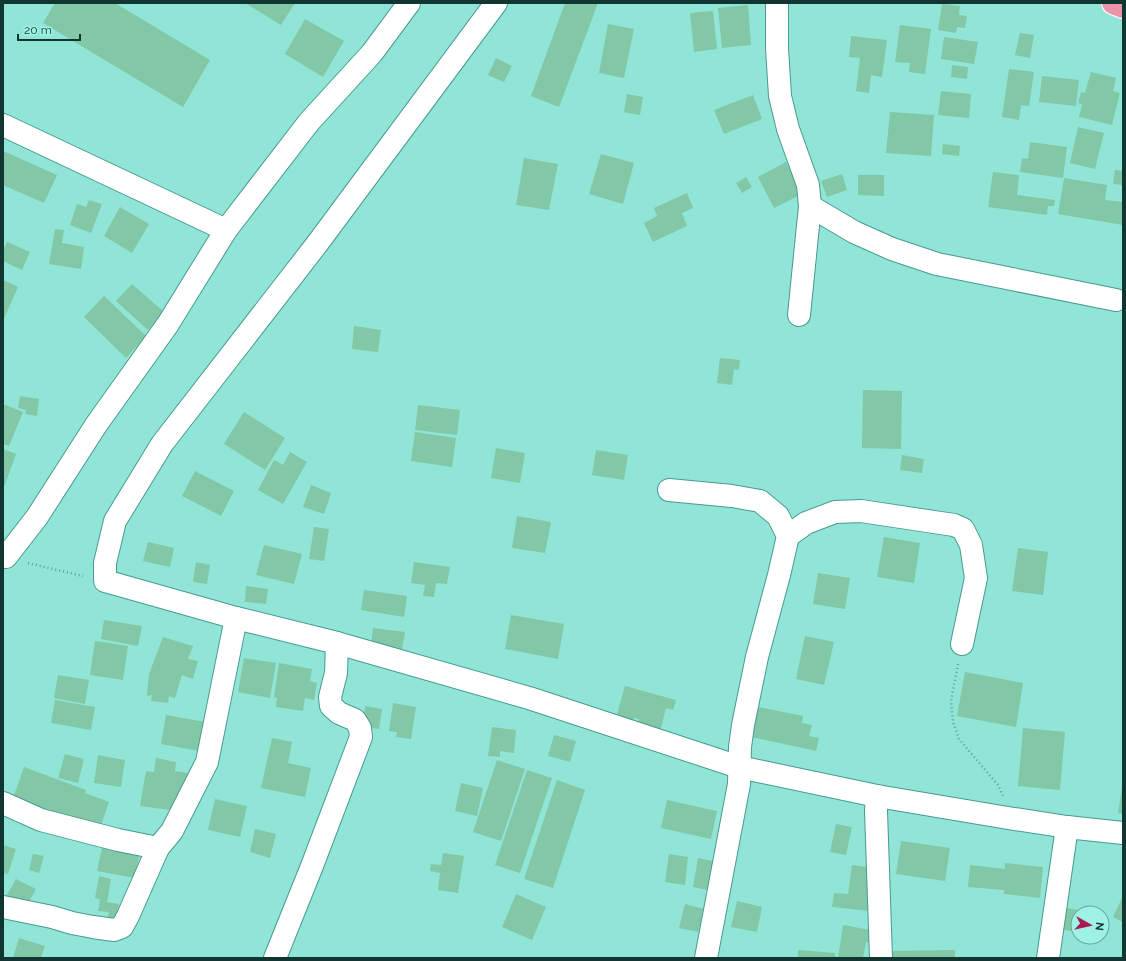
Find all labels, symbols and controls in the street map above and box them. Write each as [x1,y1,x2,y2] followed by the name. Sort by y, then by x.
[18,16,80,42] scale bar
[24,23,52,37] text: 20 m
[1070,905,1110,945] north arrow
[1092,921,1106,931] text: N

